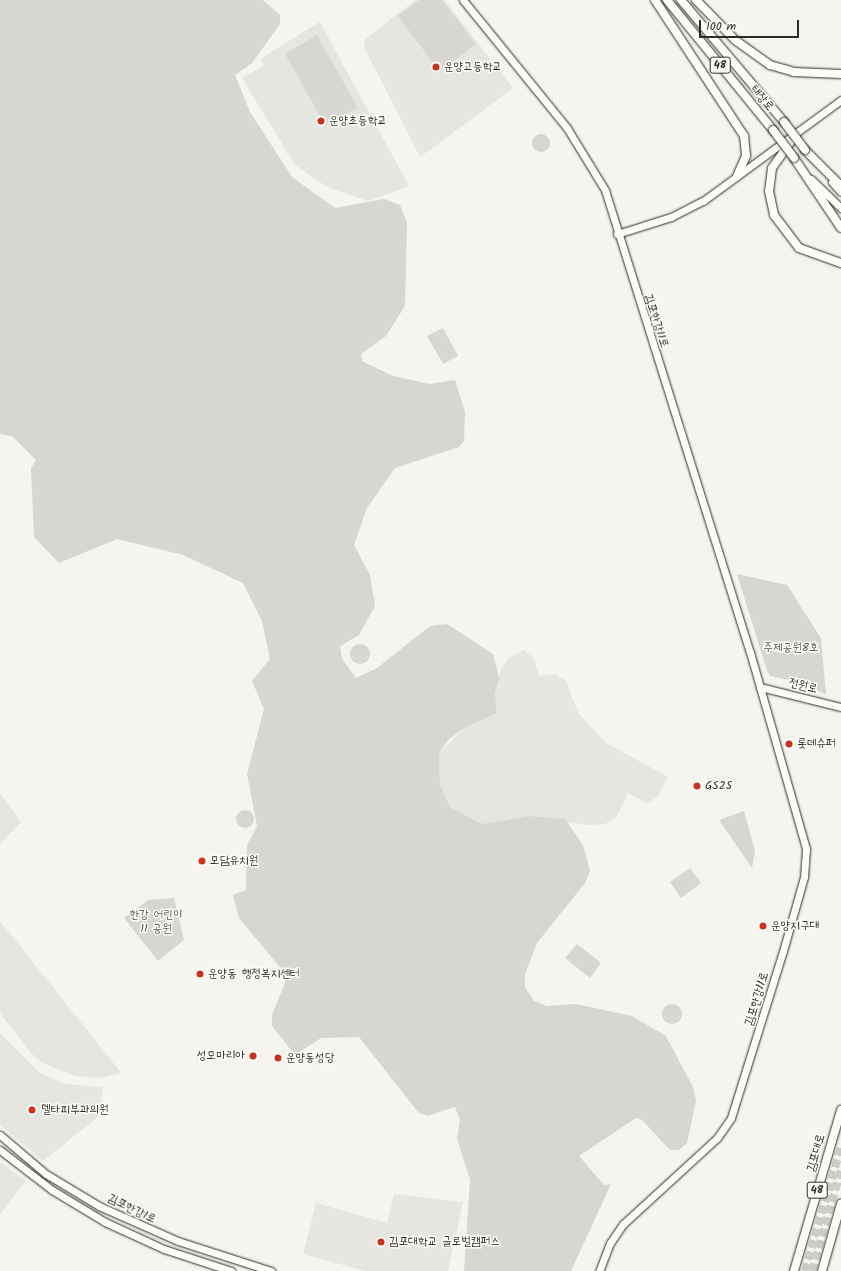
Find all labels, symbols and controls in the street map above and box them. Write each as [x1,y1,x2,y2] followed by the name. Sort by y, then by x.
[701,12,801,38] scale bar
[706,17,736,36] text: 100 m
[709,56,731,74] road number: 48
[444,60,502,74] place label: 운양고등학교
[431,62,441,72] marker: 운양고등학교
[747,82,777,114] street label: 태장로
[329,114,387,128] place label: 운양초등학교
[316,116,326,126] marker: 운양초등학교
[641,292,671,350] street label: 김포한강11로
[763,641,819,655] park label: 주제공원8호
[787,676,819,696] street label: 전원로
[797,737,836,751] place label: 롯데슈퍼
[784,739,794,749] marker: 롯데슈퍼
[705,779,732,793] place label: GS25
[692,781,702,791] marker: GS25
[210,854,258,868] place label: 모담유치원
[197,856,207,866] marker: 모담유치원
[129,908,183,936] park label: 한강 어린이 11 공원
[771,919,819,933] place label: 운양지구대
[758,921,768,931] marker: 운양지구대
[208,967,300,981] place label: 운양동 행정복지센터
[195,969,205,979] marker: 운양동 행정복지센터
[742,970,772,1028] street label: 김포한강11로
[197,1049,245,1063] place label: 성모마리아
[248,1051,258,1061] marker: 성모마리아
[286,1051,334,1065] place label: 운양동성당
[273,1053,283,1063] marker: 운양동성당
[41,1103,109,1117] place label: 델타피부과의원
[26,1104,38,1116] marker: 델타피부과의원
[804,1132,828,1174] street label: 김포대로
[806,1181,828,1199] road number: 48
[105,1191,159,1227] street label: 김포한강1로
[389,1235,500,1249] place label: 김포대학교 글로벌캠퍼스
[376,1237,386,1247] marker: 김포대학교 글로벌캠퍼스

